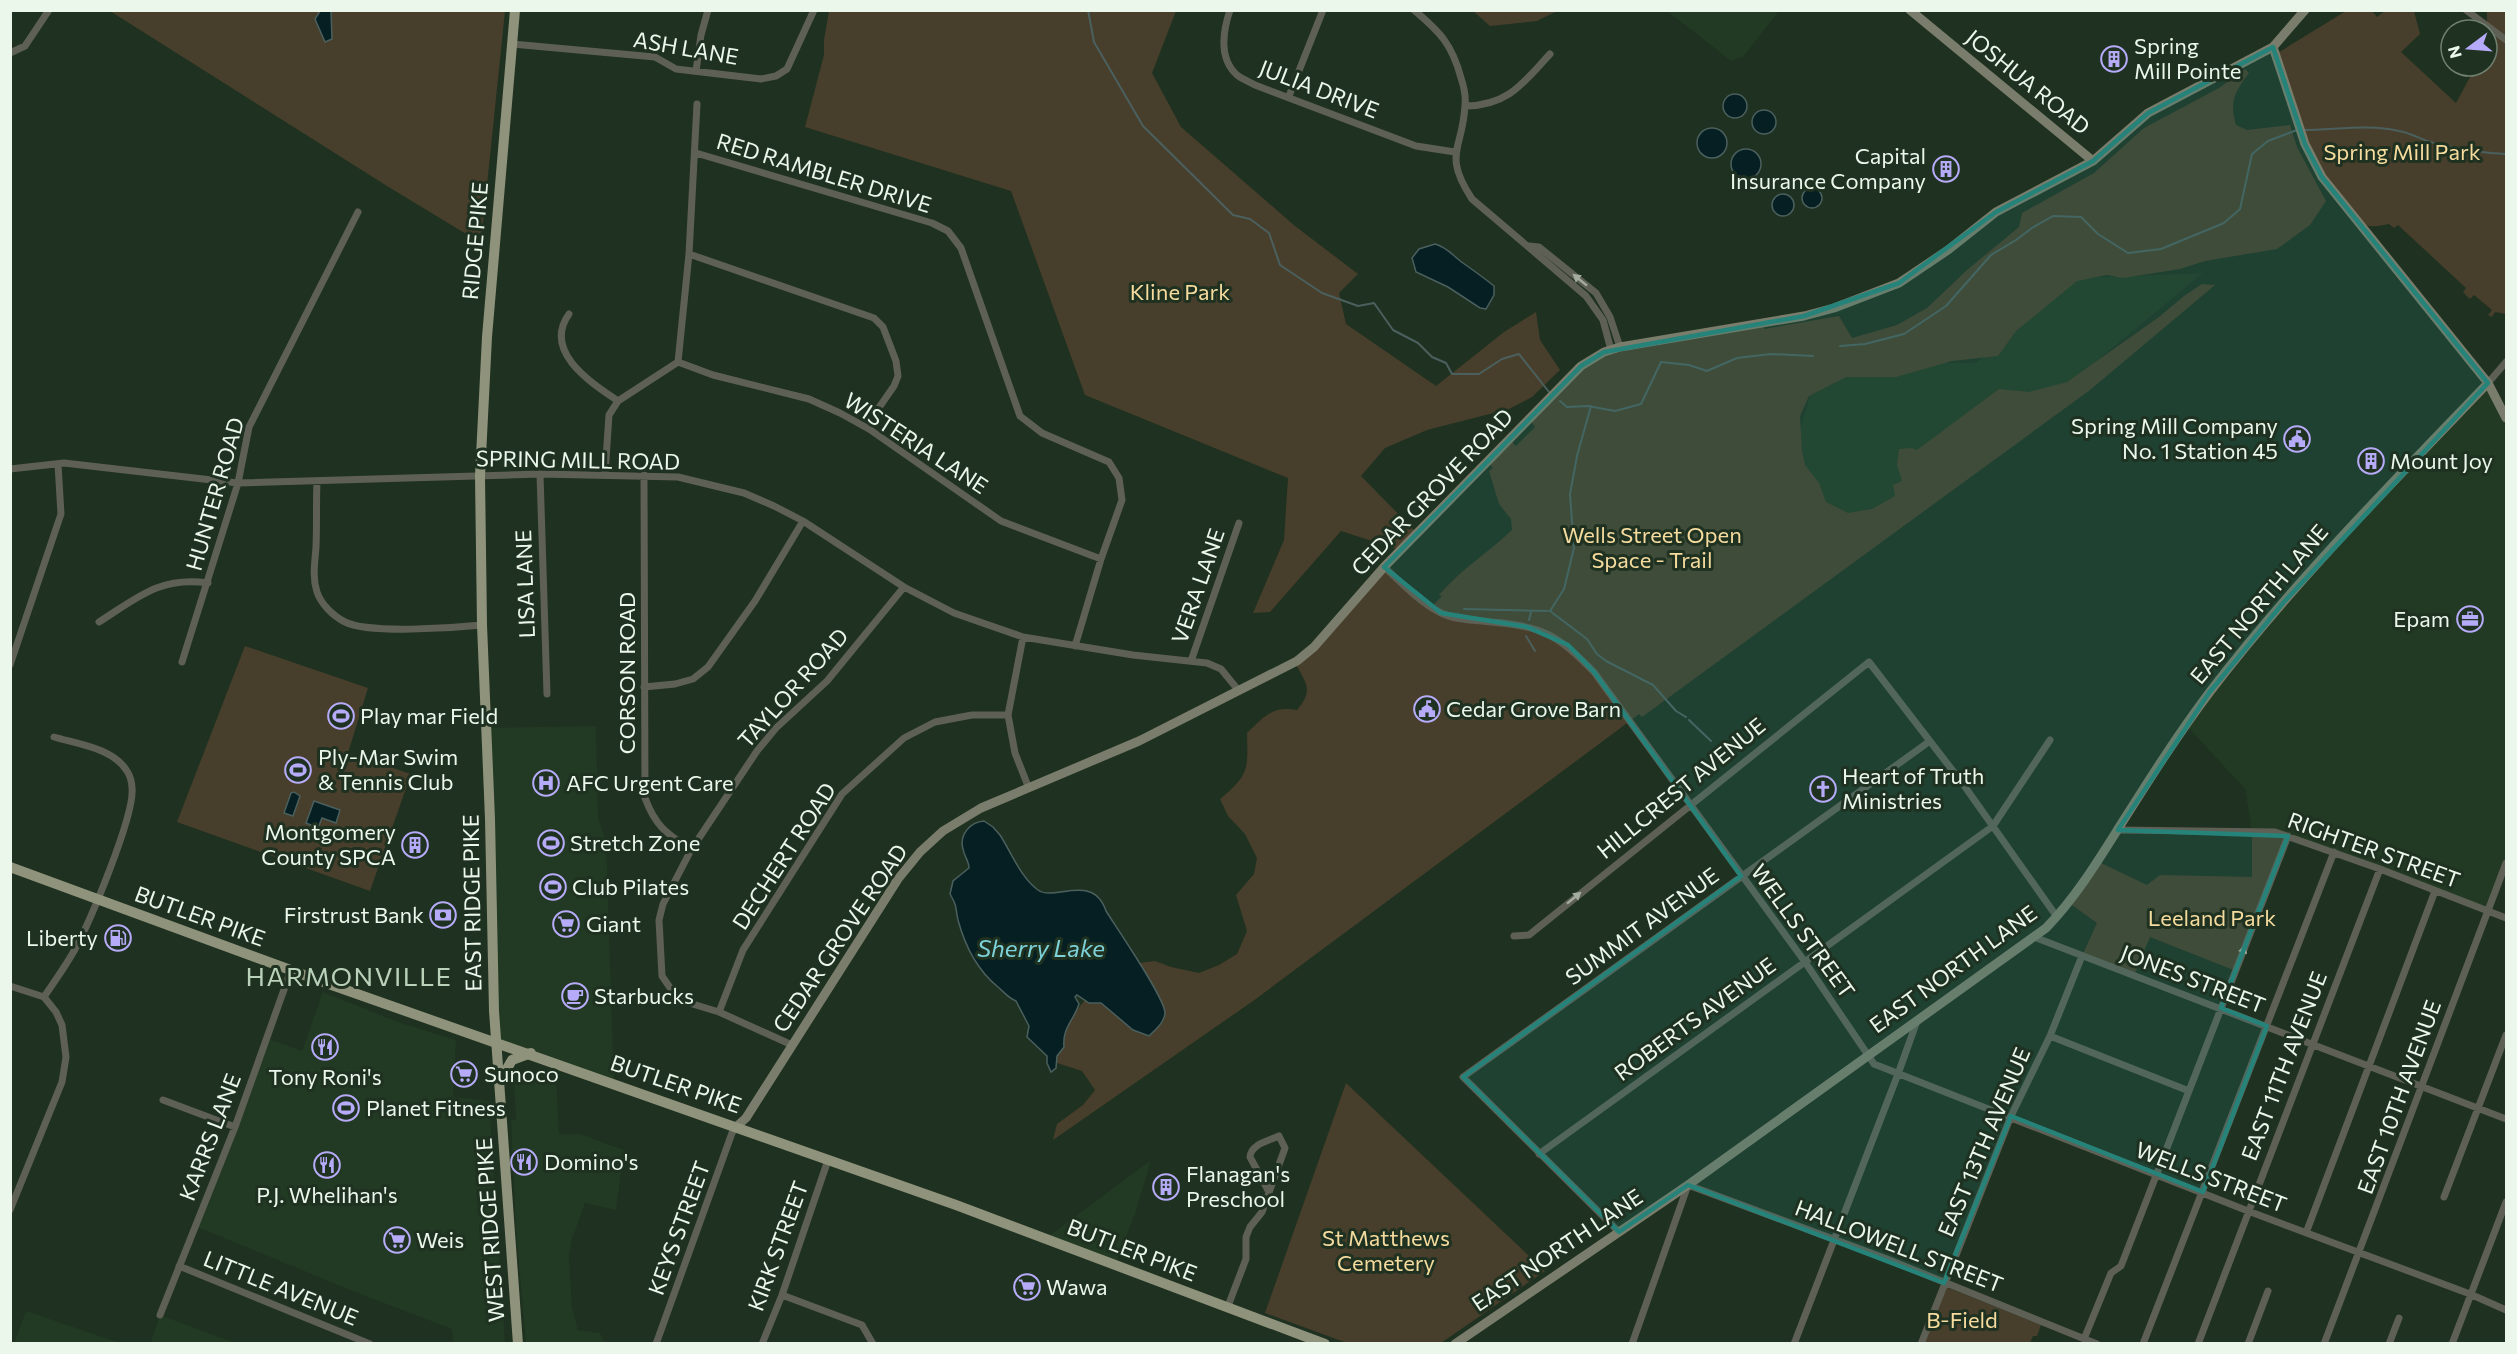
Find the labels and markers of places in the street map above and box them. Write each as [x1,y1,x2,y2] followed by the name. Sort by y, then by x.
[2134,32,2241,84] place label: Spring Mill Pointe
[2099,44,2129,74] building icon: Spring Mill Pointe
[1730,142,1926,194] place label: Capital Insurance Company
[1931,154,1961,184] building icon: Capital Insurance Company
[2071,412,2278,464] place label: Spring Mill Company No. 1 Station 45
[2282,424,2312,454] public building icon: Spring Mill Company No. 1 Station 45
[2356,446,2386,476] building icon: Mount Joy
[2390,447,2493,474] place label: Mount Joy
[2455,604,2485,634] office icon: Epam
[2393,605,2450,632] place label: Epam
[1412,694,1442,724] public building icon: Cedar Grove Barn
[1446,695,1621,722] place label: Cedar Grove Barn
[326,701,356,731] sports icon: Play mar Field
[360,702,498,729] place label: Play mar Field
[318,743,458,795] place label: Ply-Mar Swim & Tennis Club
[283,755,313,785] sports icon: Ply-Mar Swim & Tennis Club
[1842,762,1984,814] place label: Heart of Truth Ministries
[531,768,561,798] hospital icon: AFC Urgent Care
[566,769,734,796] place label: AFC Urgent Care
[1808,774,1838,804] church icon: Heart of Truth Ministries
[261,818,396,870] place label: Montgomery County SPCA
[536,828,566,858] sports icon: Stretch Zone
[570,829,700,856] place label: Stretch Zone
[400,830,430,860] building icon: Montgomery County SPCA
[538,872,568,902] sports icon: Club Pilates
[572,873,689,900] place label: Club Pilates
[428,900,458,930] bank icon: Firstrust Bank
[284,901,424,928] place label: Firstrust Bank
[551,909,581,939] supermarket icon: Giant
[586,910,641,937] place label: Giant
[103,923,133,953] fuel station icon: Liberty
[26,924,98,951] place label: Liberty
[560,981,590,1011] cafe icon: Starbucks
[594,982,694,1009] place label: Starbucks
[310,1032,340,1062] restaurant icon: Tony Roni's
[449,1059,479,1089] supermarket icon: Sunoco
[484,1060,559,1087] place label: Sunoco
[268,1063,382,1090] place label: Tony Roni's
[331,1093,361,1123] sports icon: Planet Fitness
[366,1094,506,1121] place label: Planet Fitness
[509,1147,539,1177] restaurant icon: Domino's
[544,1148,638,1175] place label: Domino's
[312,1150,342,1180] restaurant icon: P.J. Whelihan's
[1186,1160,1290,1212] place label: Flanagan's Preschool
[1151,1172,1181,1202] building icon: Flanagan's Preschool
[256,1181,398,1208] place label: P.J. Whelihan's
[382,1225,412,1255] supermarket icon: Weis
[416,1226,464,1253] place label: Weis
[1012,1272,1042,1302] supermarket icon: Wawa
[1046,1273,1107,1300] place label: Wawa

